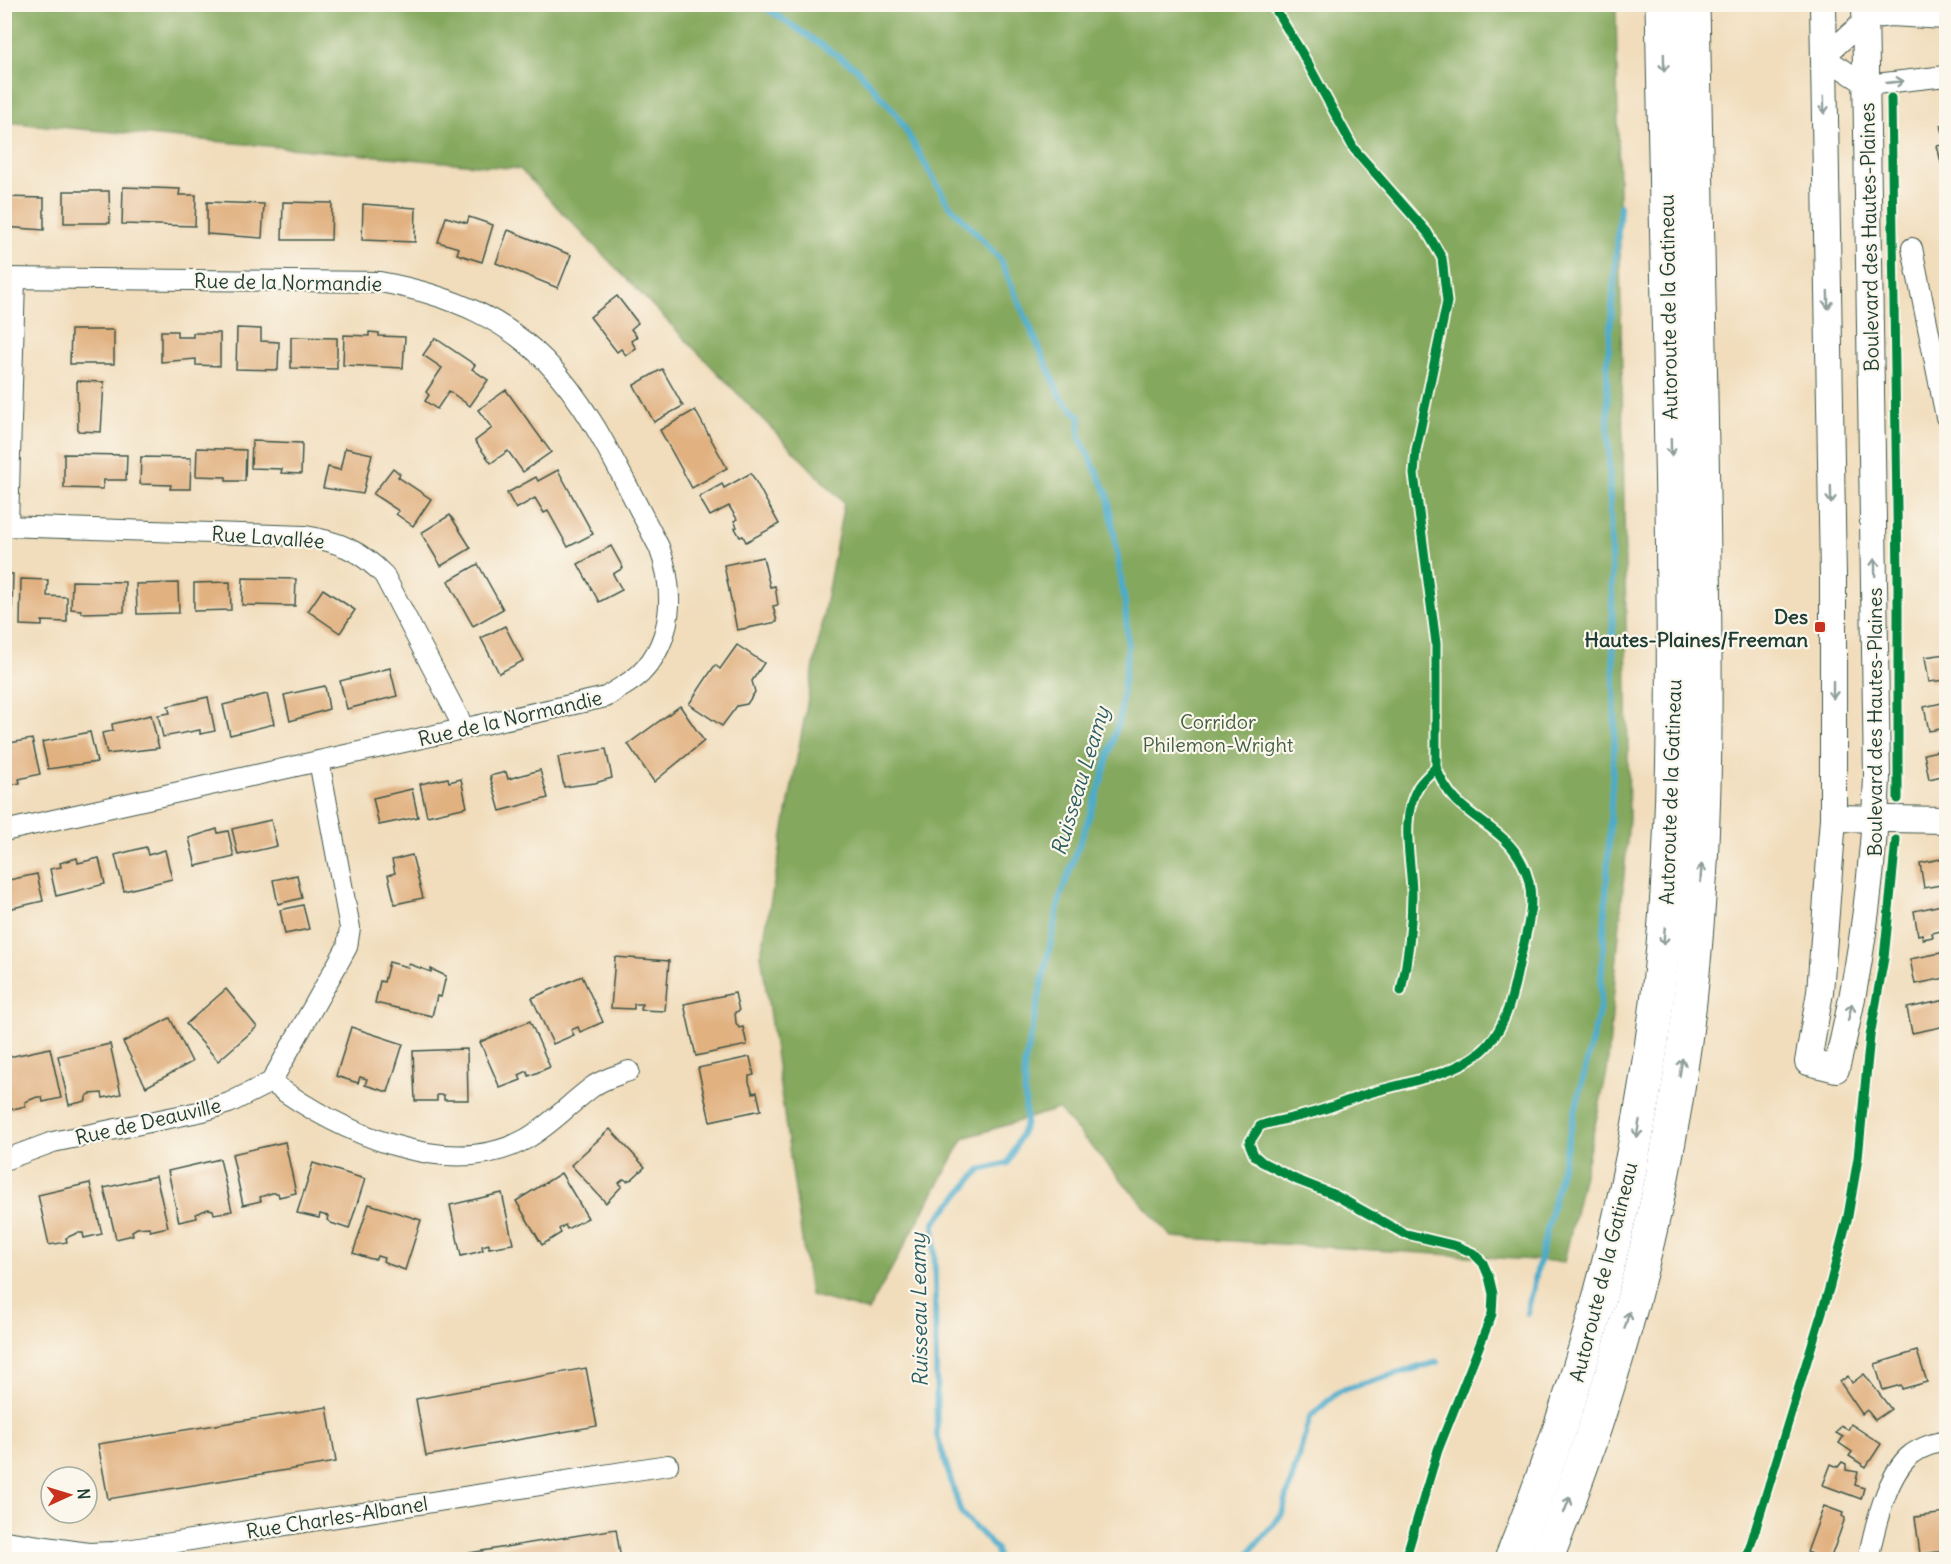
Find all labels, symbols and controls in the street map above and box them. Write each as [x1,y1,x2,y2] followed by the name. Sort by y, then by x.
[1658,52,1669,72] one-way arrow
[1884,76,1904,87] one-way arrow
[1819,94,1830,114] one-way arrow
[1854,102,1884,372] street label: Boulevard des Hautes-Plaines
[1654,194,1682,420] street label: Autoroute de la Gatineau
[194,268,382,296] street label: Rue de la Normandie
[1822,289,1834,309] one-way arrow
[1665,436,1676,456] one-way arrow
[1825,484,1837,504] one-way arrow
[211,521,325,553] street label: Rue Lavallée
[1869,557,1881,577] one-way arrow
[1862,587,1887,857] street label: Boulevard des Hautes-Plaines
[1585,604,1808,652] place label: Des Hautes-Plaines/Freeman
[1813,620,1827,634] marker: Des Hautes-Plaines/Freeman
[1654,679,1686,905] street label: Autoroute de la Gatineau
[1827,679,1839,699] one-way arrow
[416,685,604,751] street label: Rue de la Normandie
[1045,701,1116,859] water label: Ruisseau Leamy
[1142,709,1294,757] park label: Corridor Philemon-Wright
[1696,864,1707,884] one-way arrow
[1658,925,1669,945] one-way arrow
[1845,1003,1857,1022] one-way arrow
[1675,1058,1686,1078] one-way arrow
[73,1092,223,1150] street label: Rue de Deauville
[1632,1118,1643,1138] one-way arrow
[1564,1159,1642,1385] street label: Autoroute de la Gatineau
[904,1231,934,1387] water label: Ruisseau Leamy
[1622,1310,1633,1329] one-way arrow
[39,1465,99,1525] north arrow
[74,1488,94,1500] text: N
[244,1490,430,1544] street label: Rue Charles-Albanel
[1562,1496,1573,1515] one-way arrow

